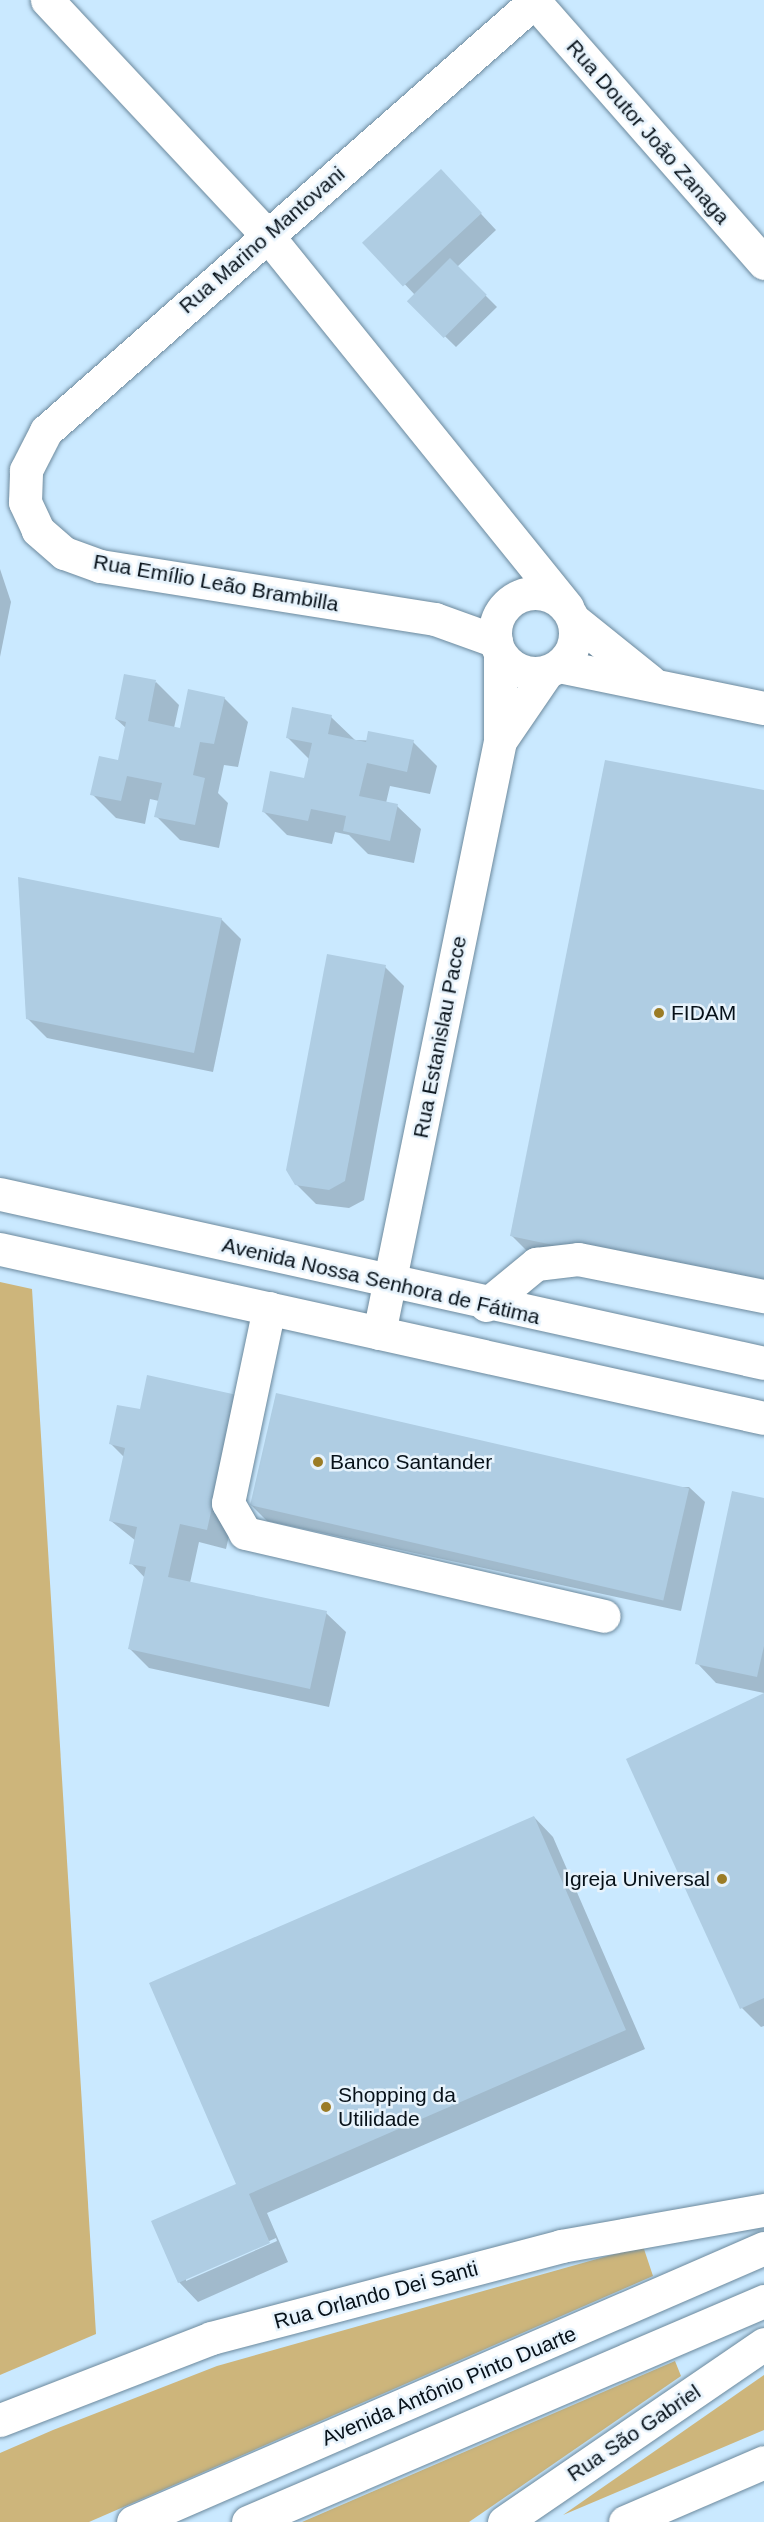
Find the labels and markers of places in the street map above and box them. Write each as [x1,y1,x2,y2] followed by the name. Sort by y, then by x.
[671,1000,736,1026] place label: FIDAM
[652,1006,666,1020] marker: FIDAM
[330,1449,492,1475] place label: Banco Santander
[311,1455,325,1469] marker: Banco Santander
[564,1866,710,1892] place label: Igreja Universal
[715,1872,729,1886] marker: Igreja Universal
[338,2082,456,2132] place label: Shopping da Utilidade
[319,2100,333,2114] marker: Shopping da Utilidade

